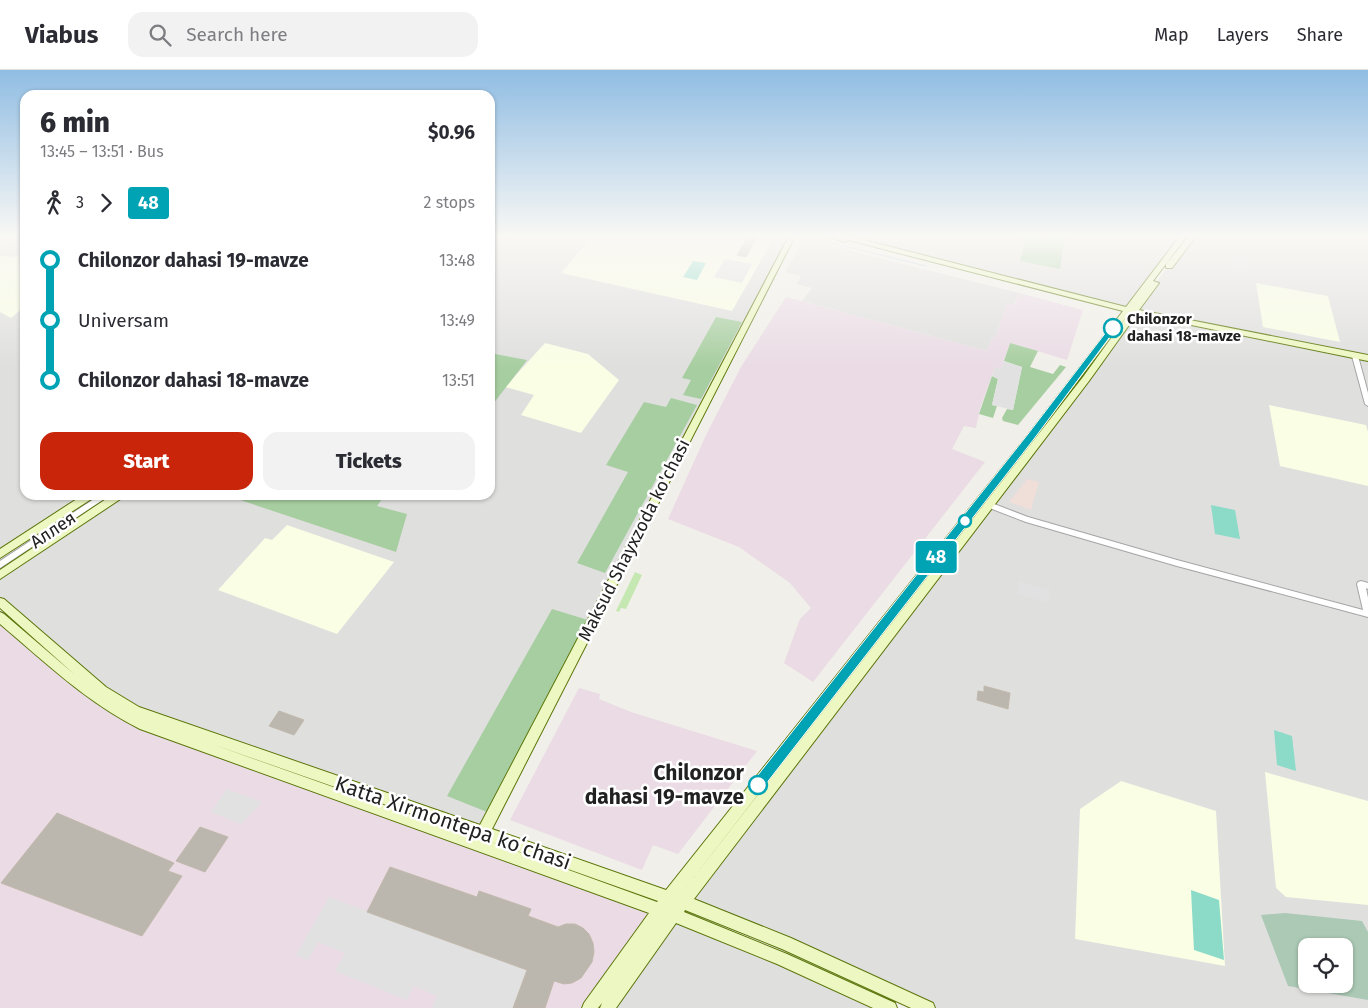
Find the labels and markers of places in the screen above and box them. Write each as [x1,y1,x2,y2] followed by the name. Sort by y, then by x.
[1127,310,1241,345] place label: Chilonzor dahasi 18-mavze
[1103,318,1123,338] marker: Chilonzor dahasi 18-mavze
[958,514,972,528] unlabelled marker
[585,760,745,810] place label: Chilonzor dahasi 19-mavze
[748,775,768,795] marker: Chilonzor dahasi 19-mavze

